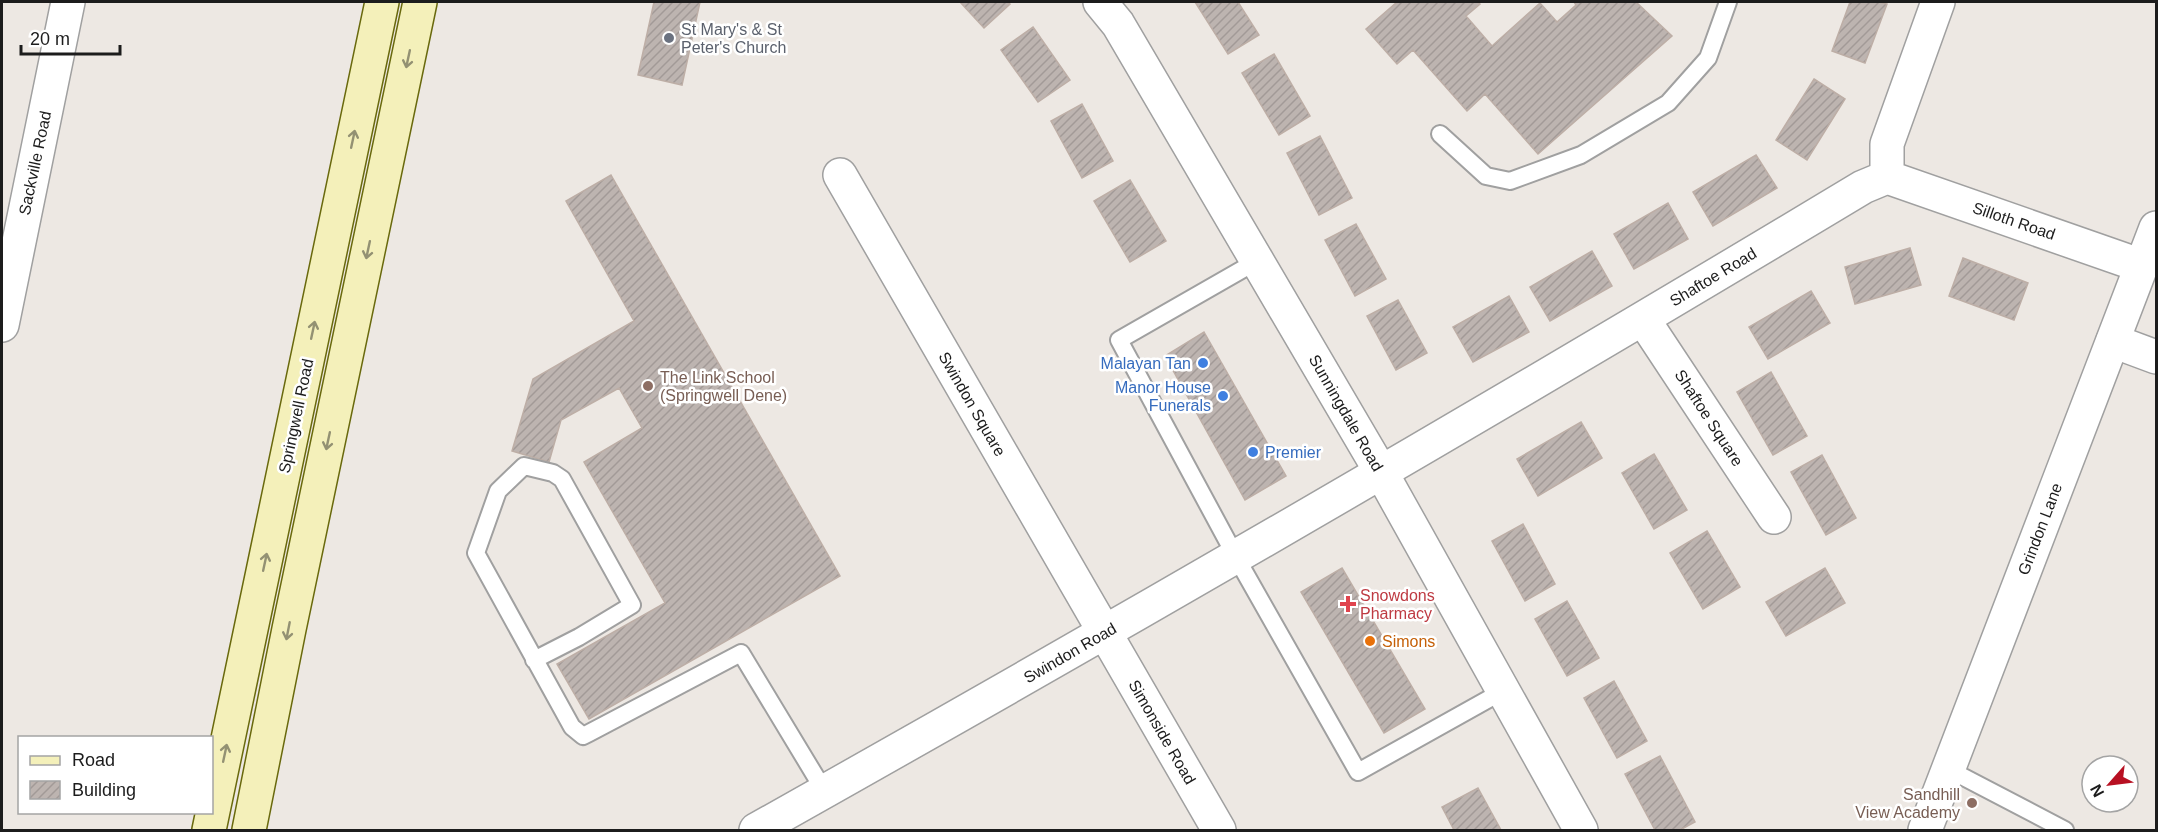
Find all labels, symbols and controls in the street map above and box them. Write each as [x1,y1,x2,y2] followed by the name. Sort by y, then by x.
[21,18,120,56] scale bar
[681,21,786,56] place label: St Mary's & St Peter's Church
[30,29,70,49] text: 20 m
[662,31,676,45] marker: St Mary's & St Peter's Church
[402,48,413,68] one-way arrow
[16,109,54,217] street label: Sackville Road
[348,130,359,149] one-way arrow
[1970,199,2058,243] street label: Silloth Road
[362,239,373,259] one-way arrow
[1667,245,1759,309] street label: Shaftoe Road
[308,320,320,339] one-way arrow
[935,349,1009,459] street label: Swindon Square
[1306,352,1386,474] street label: Sunningdale Road
[1101,355,1191,372] place label: Malayan Tan
[1196,356,1210,370] marker: Malayan Tan
[276,357,316,475] street label: Springwell Road
[1672,367,1746,469] street label: Shaftoe Square
[660,369,787,404] place label: The Link School (Springwell Dene)
[641,379,655,393] marker: The Link School (Springwell Dene)
[1115,379,1211,414] place label: Manor House Funerals
[1216,389,1230,403] marker: Manor House Funerals
[322,430,333,450] one-way arrow
[1265,444,1322,461] place label: Premier
[1246,445,1260,459] marker: Premier
[2015,481,2065,577] street label: Grindon Lane
[260,552,271,572] one-way arrow
[1360,587,1435,622] place label: Snowdons Pharmacy
[1341,597,1355,611] marker: Snowdons Pharmacy
[1021,620,1119,686] street label: Swindon Road
[282,621,293,641] one-way arrow
[1382,633,1435,650] place label: Simons
[1363,634,1377,648] marker: Simons
[1125,677,1199,787] street label: Simonside Road
[18,736,213,814] legend
[220,743,232,762] one-way arrow
[72,750,115,770] text: Road
[2080,754,2140,814] north arrow
[72,780,136,800] text: Building
[2087,782,2107,800] text: N
[1855,786,1960,821] place label: Sandhill View Academy
[1965,796,1979,810] marker: Sandhill View Academy

